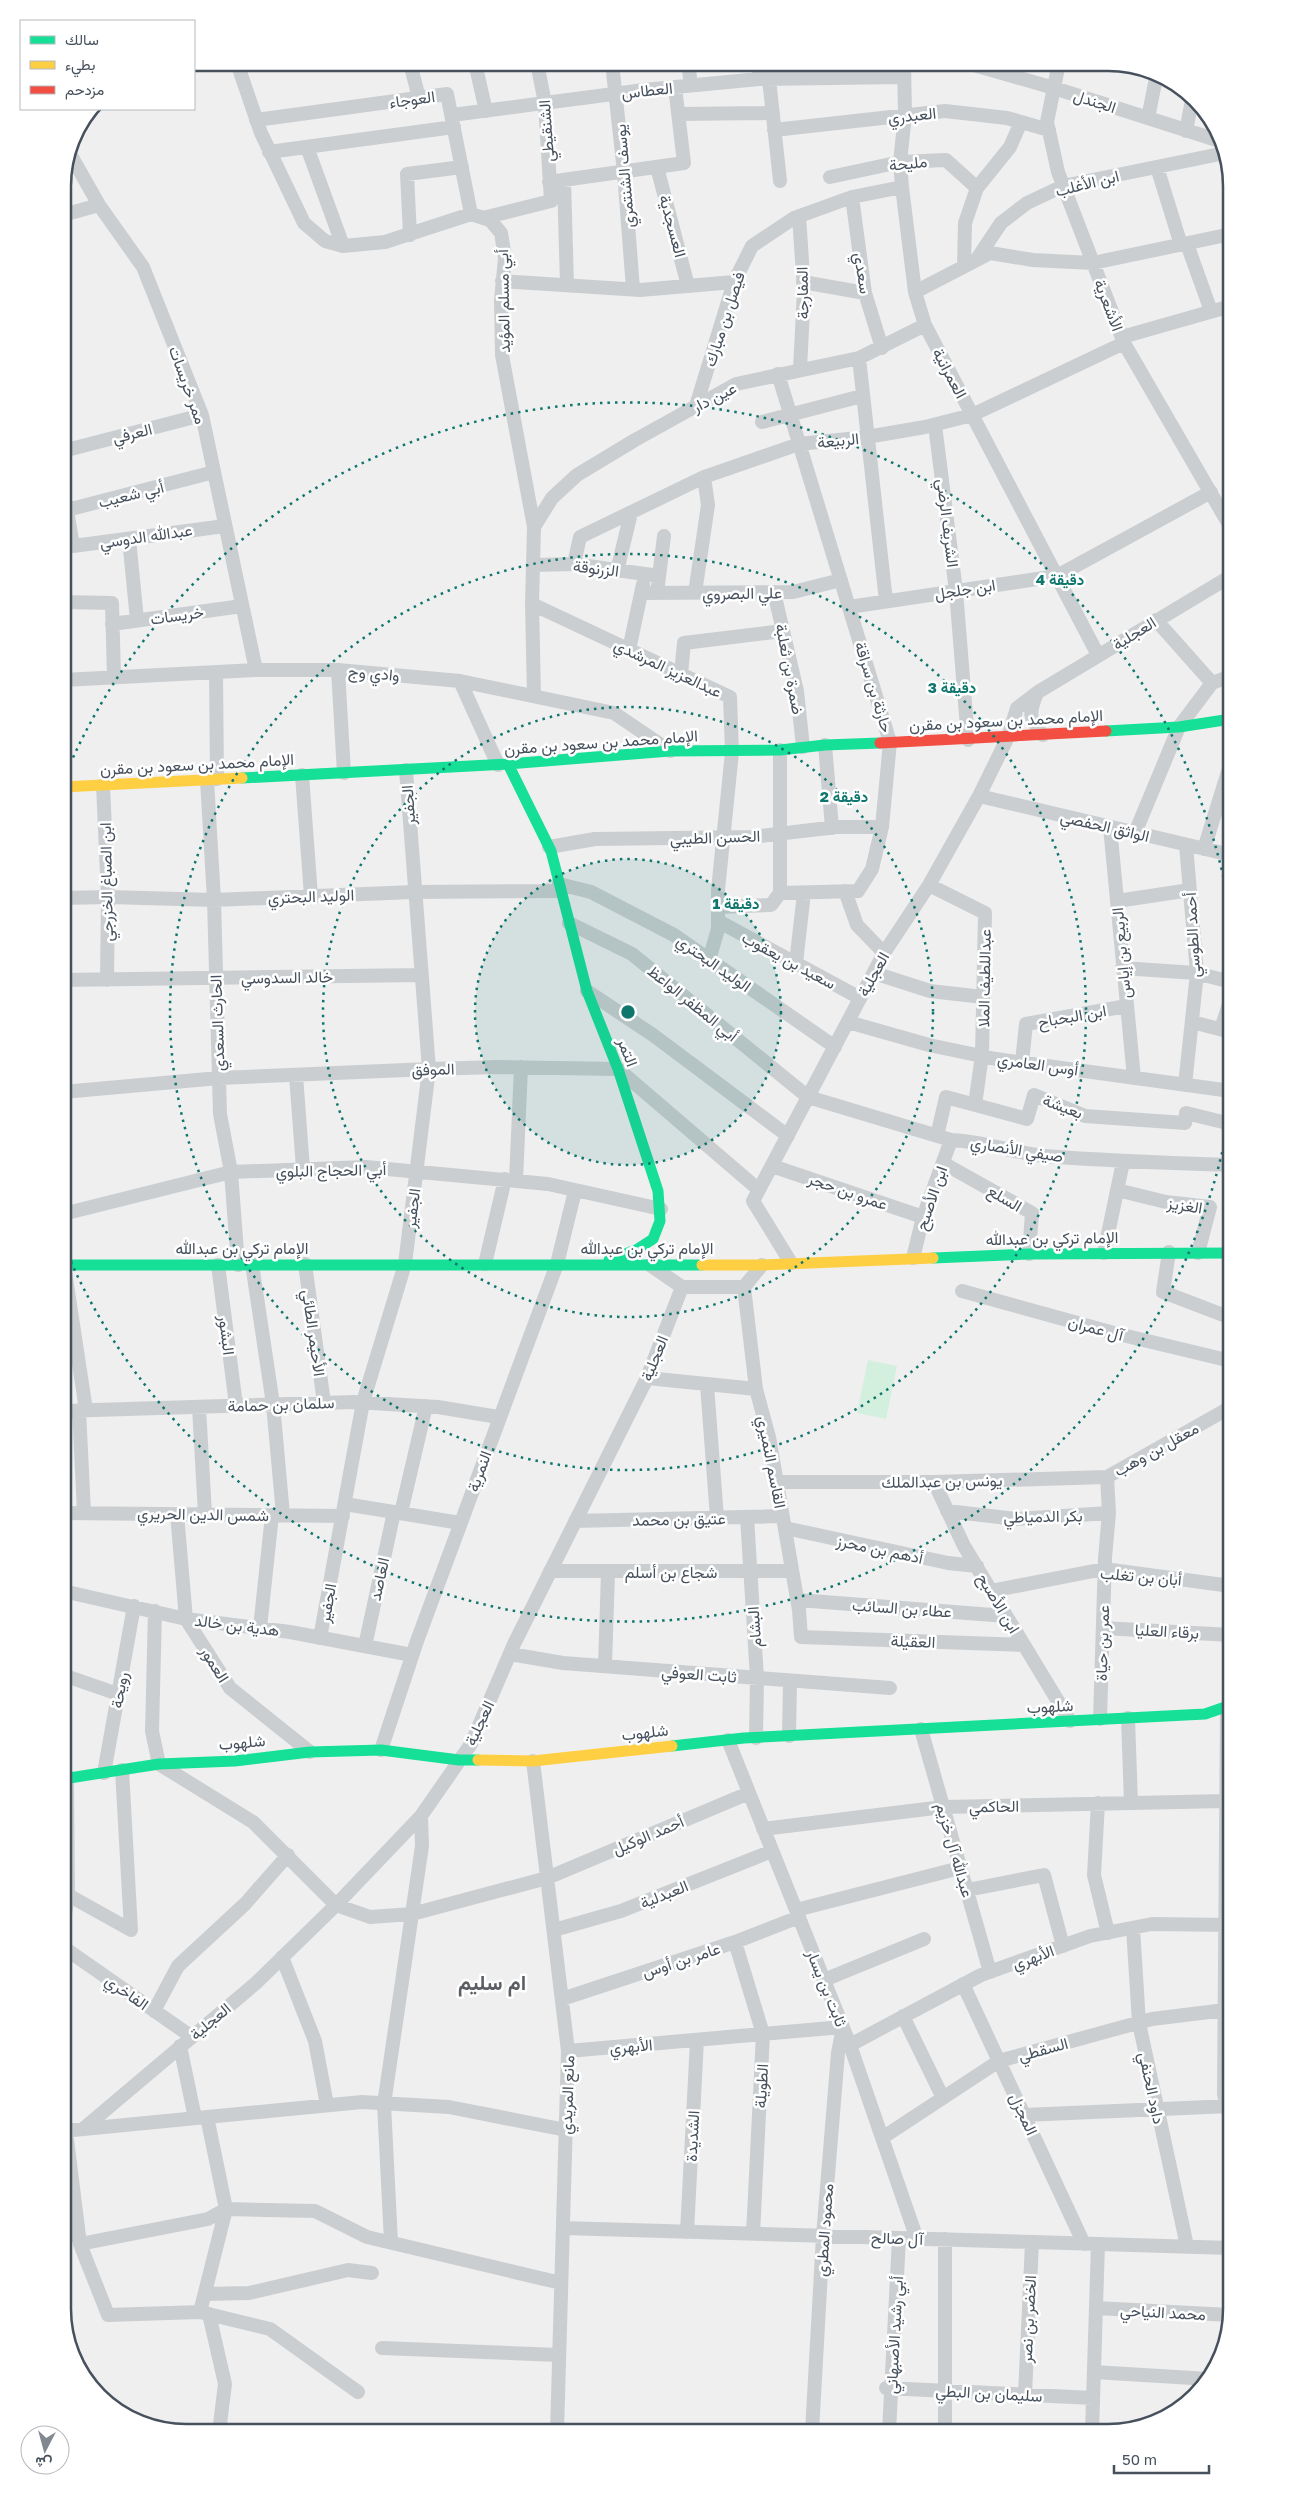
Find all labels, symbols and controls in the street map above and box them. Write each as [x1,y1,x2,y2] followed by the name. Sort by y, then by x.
[20,20,195,110] legend
[65,30,99,48] text: سالك
[65,55,95,78] text: بطيء
[620,77,674,104] street label: العطاس
[65,80,104,100] text: مزدحم
[1071,85,1119,117] street label: الجندل
[388,86,436,113] street label: العوجاء
[534,99,562,163] street label: الشنقيطي
[887,103,937,131] street label: العبدري
[609,123,642,229] street label: يوسف الشنتمري
[888,151,928,175] street label: مليحة
[1053,165,1121,202] street label: ابن الأغلب
[655,193,691,259] street label: العسجدية
[492,249,518,353] street label: أبي مسلم المؤيد
[846,251,876,296] street label: سعدي
[792,266,813,320] street label: المفارجة
[699,269,750,369] street label: فيصل بن مبارك
[1089,276,1128,334] street label: الأشعرية
[164,343,211,427] street label: ممر خريسات
[928,344,972,402] street label: العمرانية
[688,377,740,418] street label: عين دار
[110,418,155,451] street label: العرفي
[816,428,860,453] street label: الربيعة
[96,476,167,516] street label: أبي شعيب
[929,478,963,569] street label: الشريف الرضي
[98,520,194,556] street label: عبدالله الدوسي
[572,555,620,582] street label: الزرنوقة
[1036,570,1084,589] text: 4 دقيقة
[933,574,997,605] street label: ابن جلجل
[702,582,782,608] street label: علي البصروي
[149,601,205,630] street label: خريسات
[1109,612,1159,654] street label: العجلية
[770,622,809,716] street label: ضمرة بن ثعلبة
[609,634,725,705] street label: عبدالعزيز المرشدي
[850,639,897,736] street label: حارثة بن سراقة
[347,661,401,689] street label: وادي وج
[928,678,976,697] text: 3 دقيقة
[908,705,1104,736] street label: الإمام محمد بن سعود بن مقرن
[503,725,699,760] street label: الإمام محمد بن سعود بن مقرن
[99,749,295,780] street label: الإمام محمد بن سعود بن مقرن
[397,784,420,827] street label: الجفير
[820,787,868,806] text: 2 دقيقة
[1058,806,1151,850] street label: الواثق الحفصي
[95,822,121,942] street label: ابن الصباغ الخزرجي
[669,825,761,853] street label: الحسن الطيبي
[268,884,355,911] street label: الوليد البحتري
[1180,891,1208,978] street label: أحمد الطوسي
[713,894,759,913] text: 1 دقيقة
[1107,907,1137,999] street label: الربيع بن إياس
[738,927,839,994] street label: سعيد بن يعقوب
[973,929,995,1027] street label: عبداللطيف الملا
[671,930,755,999] street label: الوليد البحتري
[853,948,893,1000] street label: العجلية
[641,960,742,1049] street label: أبي المظفر الواعظ
[241,966,334,992] street label: خالد السدوسي
[205,974,233,1072] street label: الحارث السعدي
[1036,1000,1108,1034] street label: ابن البحباح
[619,1003,637,1021] centre of rings
[612,1034,643,1070] street label: التمر
[996,1048,1080,1084] street label: أوس العامري
[411,1058,455,1081] street label: الموفق
[1040,1089,1086,1123] street label: بعيشة
[969,1132,1065,1170] street label: صيفي الأنصاري
[275,1159,387,1185] street label: أبي الحجاج البلوي
[911,1163,953,1233] street label: ابن الأصبح
[804,1168,890,1215] street label: عمرو بن حجر
[983,1180,1026,1218] street label: السلع
[400,1187,425,1230] street label: الجفير
[1165,1192,1204,1219] street label: الغزيز
[985,1227,1119,1253] street label: الإمام تركي بن عبدالله
[176,1238,308,1262] street label: الإمام تركي بن عبدالله
[581,1238,713,1262] street label: الإمام تركي بن عبدالله
[294,1288,330,1378] street label: الأحيمر الطائي
[1066,1311,1127,1346] street label: آل عمران
[214,1313,239,1356] street label: البشور
[636,1332,672,1384] street label: العجلية
[227,1392,335,1417] street label: سلمان بن حمامة
[749,1414,791,1511] street label: القاسم النميري
[1110,1418,1202,1481] street label: معقل بن وهب
[462,1448,497,1495] street label: النمرية
[881,1470,1003,1493] street label: يونس بن عبدالملك
[137,1503,269,1529] street label: شمس الدين الحريري
[1003,1505,1083,1531] street label: بكر الدمياطي
[632,1508,726,1531] street label: عتيق بن محمد
[834,1530,925,1569] street label: أدهم بن محرز
[365,1556,393,1602] street label: العاصد
[625,1562,717,1584] street label: شجاع بن أسلم
[1099,1562,1183,1591] street label: أبان بن تغلب
[972,1569,1025,1638] street label: ابن الأصبح
[314,1582,341,1625] street label: الجفير
[851,1595,953,1622] street label: عطاء بن السائب
[1091,1605,1114,1681] street label: عمر بن حياة
[743,1606,766,1648] street label: البشام
[193,1610,281,1641] street label: هدية بن خالد
[1134,1619,1200,1644] street label: برقاء العليا
[890,1630,936,1652] street label: العقيلة
[195,1641,234,1686] street label: العمور
[660,1661,737,1691] street label: ثابت العوفي
[106,1670,133,1710] street label: رويحة
[1026,1695,1074,1718] street label: شلهوب
[460,1697,498,1749] street label: العجلية
[621,1720,669,1745] street label: شلهوب
[218,1730,266,1755] street label: شلهوب
[969,1796,1019,1820] street label: الحاكمي
[931,1800,978,1900] street label: عبدالله آل خزيم
[609,1811,687,1860] street label: أحمد الوكيل
[637,1875,691,1913] street label: العبدلية
[639,1938,723,1983] street label: عامر بن أوس
[1009,1940,1058,1978] street label: الأبهري
[801,1946,852,2030] street label: ثابت بن يسار
[458,1969,526,1997] district label: ام سليم
[99,1970,153,2017] street label: الفاخري
[185,1998,235,2044] street label: العجلية
[1016,2033,1071,2069] street label: السقطي
[609,2034,654,2062] street label: الأبهري
[1131,2050,1169,2127] street label: داود الحنفي
[556,2055,582,2135] street label: مانع المريدي
[750,2063,773,2109] street label: الطويلة
[1005,2090,1042,2139] street label: المجزل
[681,2110,703,2162] street label: الشديدة
[811,2183,841,2277] street label: محمود المطري
[870,2227,925,2251] street label: آل صالح
[881,2275,911,2395] street label: أبي رشيد الأصبهاني
[1016,2275,1041,2364] street label: الخضر بن نصر
[1119,2300,1206,2328] street label: محمد النياحي
[935,2380,1043,2410] street label: سليمان بن البطي
[20,2425,70,2475] north arrow
[1114,2442,1209,2474] scale bar
[1122,2450,1157,2468] text: 50 m
[34,2453,53,2473] text: ش

